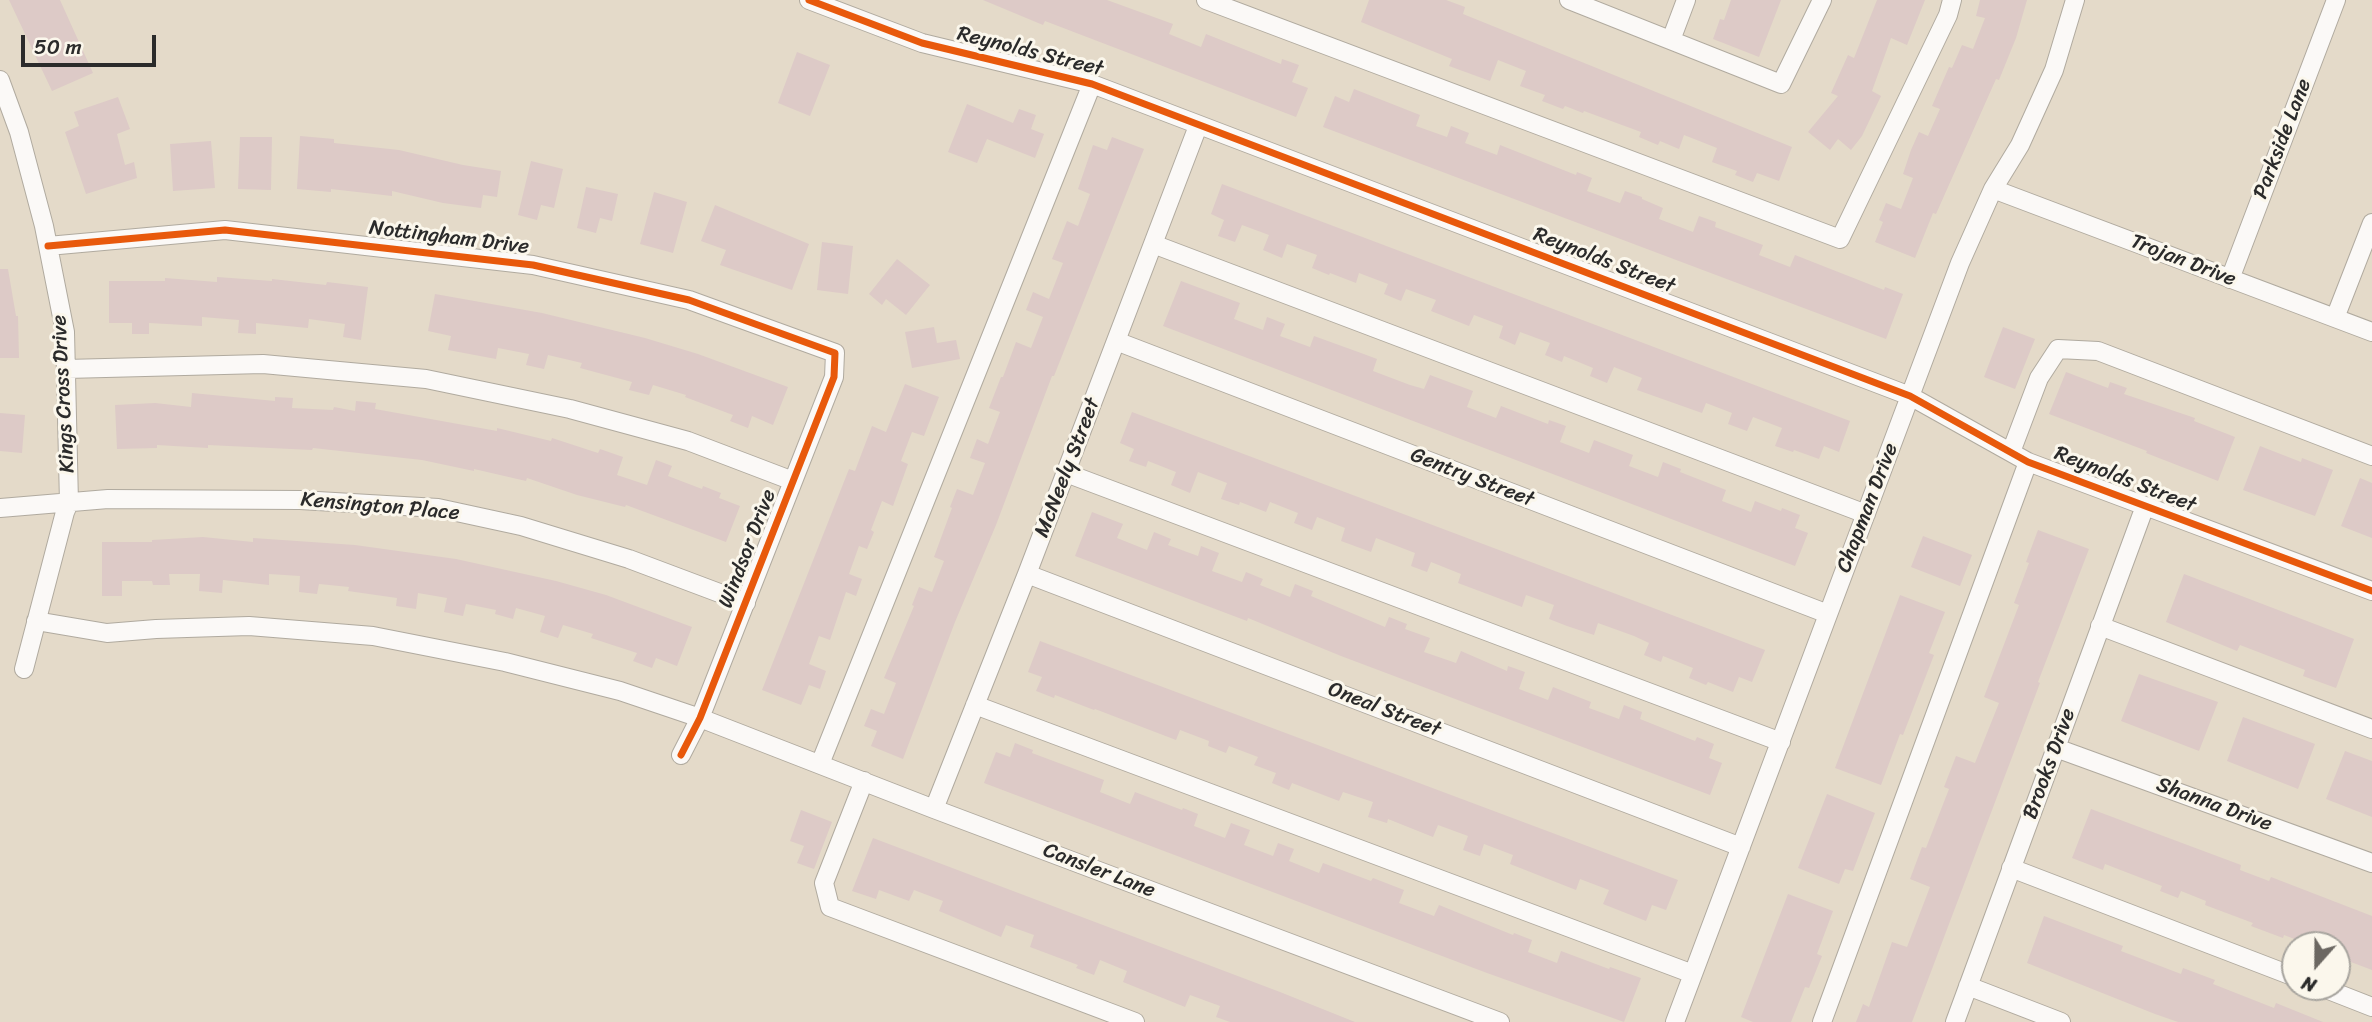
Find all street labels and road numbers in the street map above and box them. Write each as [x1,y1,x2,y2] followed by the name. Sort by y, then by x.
[954,22,1106,82] street label: Reynolds Street
[2249,75,2317,203] street label: Parkside Lane
[368,216,530,260] street label: Nottingham Drive
[1530,222,1678,300] street label: Reynolds Street
[2127,229,2239,293] street label: Trojan Drive
[47,314,81,474] street label: Kings Cross Drive
[1030,395,1106,541] street label: McNeely Street
[1832,440,1904,576] street label: Chapman Drive
[2051,441,2199,519] street label: Reynolds Street
[1407,443,1537,513] street label: Gentry Street
[714,486,782,612] street label: Windsor Drive
[300,488,460,526] street label: Kensington Place
[1324,677,1444,743] street label: Oneal Street
[2018,705,2082,823] street label: Brooks Drive
[2153,772,2275,838] street label: Shanna Drive
[1039,838,1159,904] street label: Cansler Lane

